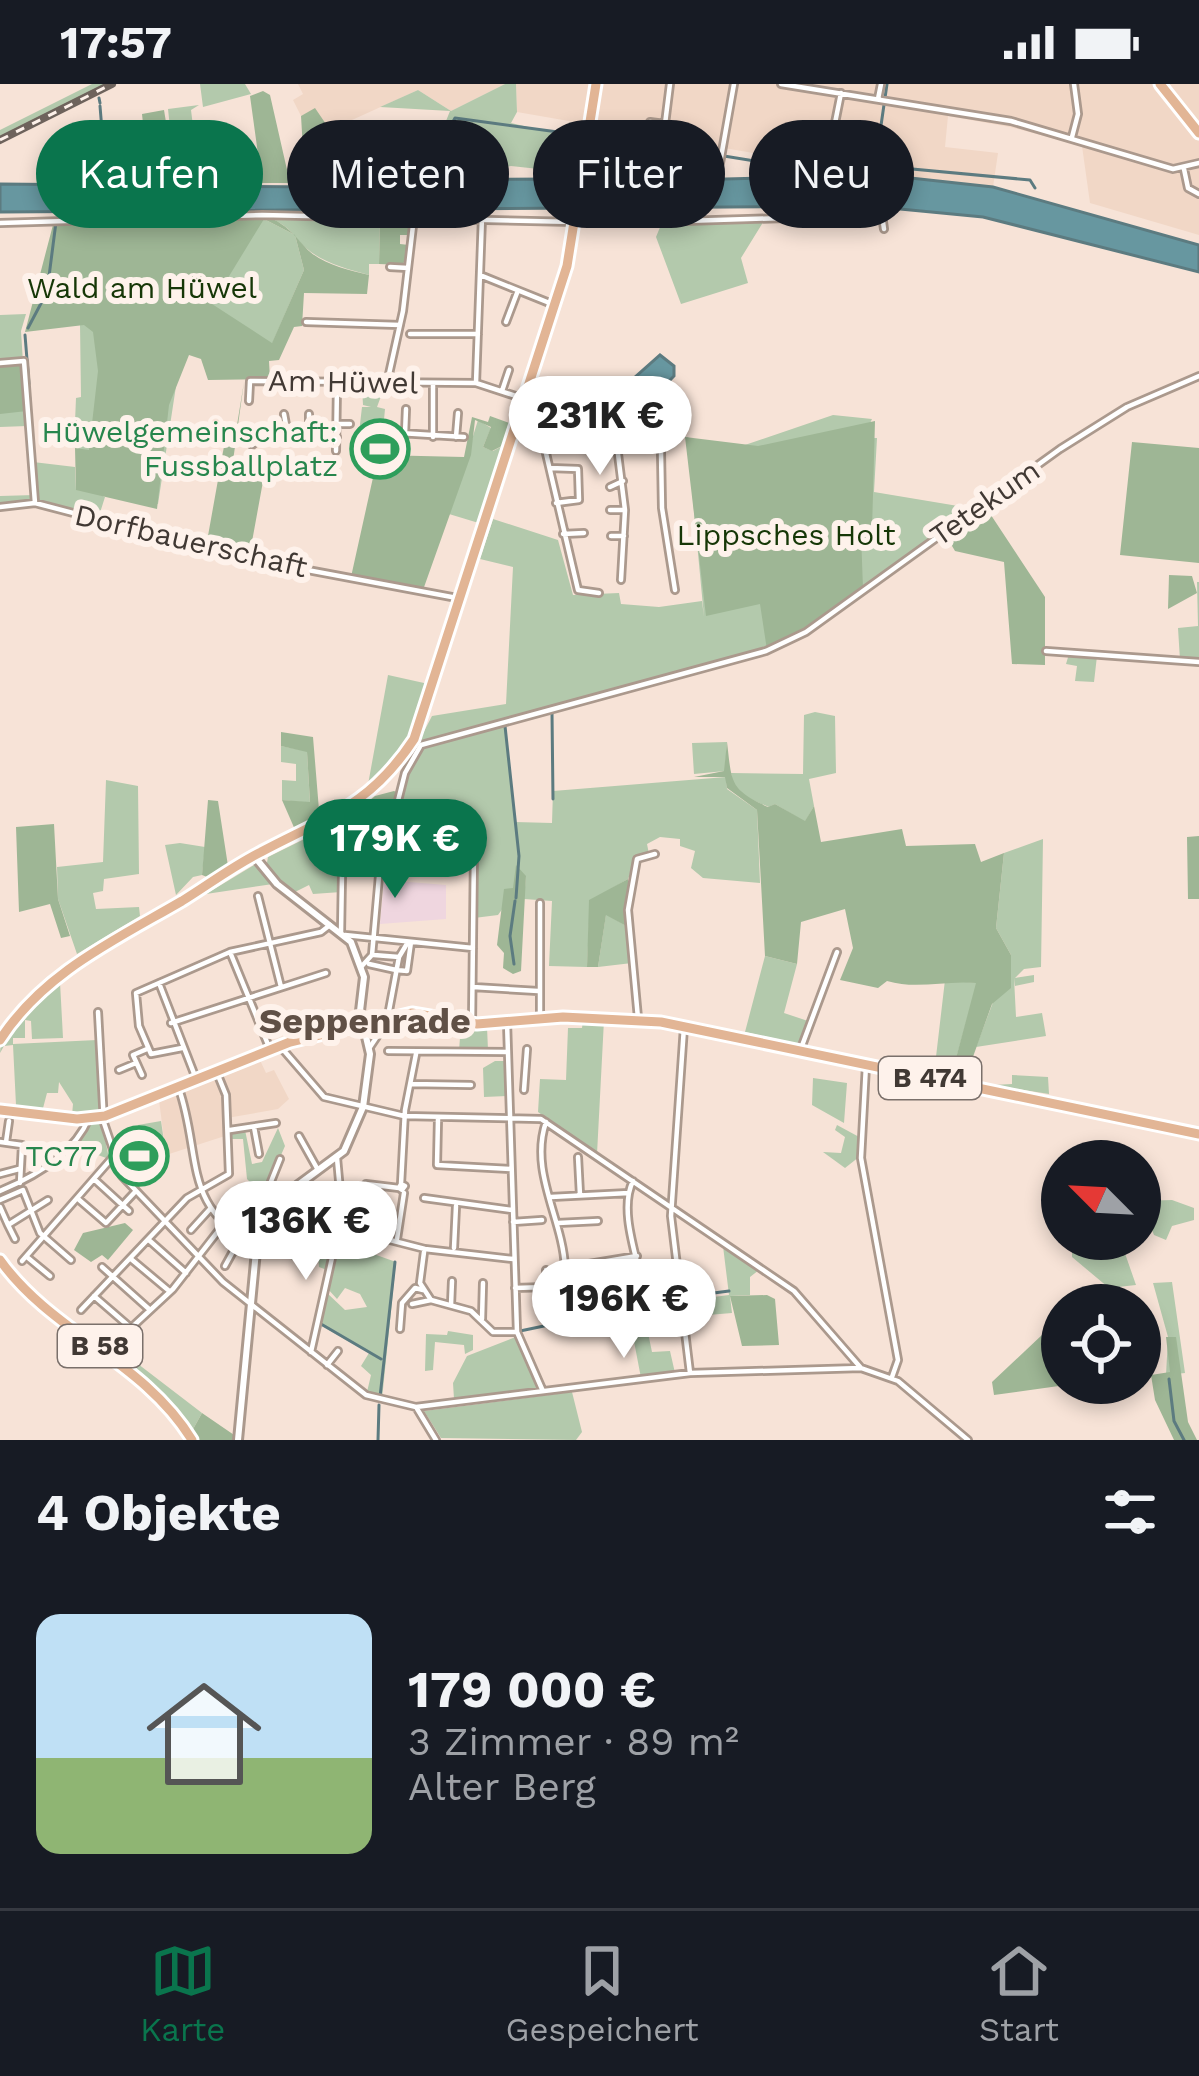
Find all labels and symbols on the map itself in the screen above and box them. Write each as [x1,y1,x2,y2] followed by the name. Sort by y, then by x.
[27,270,257,305] park label: Wald am Hüwel
[268,363,418,400] street label: Am Hüwel
[502,376,698,478] pin: 231K €
[41,414,338,483] place label: Hüwelgemeinschaft: Fussballplatz
[349,418,411,480] sports icon: Hüwelgemeinschaft: Fussballplatz
[923,452,1046,553] street label: Tetekum
[71,497,311,584] street label: Dorfbauerschaft
[677,517,896,552] park label: Lippsches Holt
[297,799,493,901] pin: 179K €
[259,1000,471,1042] district label: Seppenrade
[879,1057,981,1099] road number: B 474
[108,1125,170,1187] sports icon: TC77
[25,1138,97,1173] place label: TC77
[1041,1140,1161,1260] north arrow
[208,1181,404,1283] pin: 136K €
[526,1259,722,1361] pin: 196K €
[58,1325,142,1367] road number: B 58

